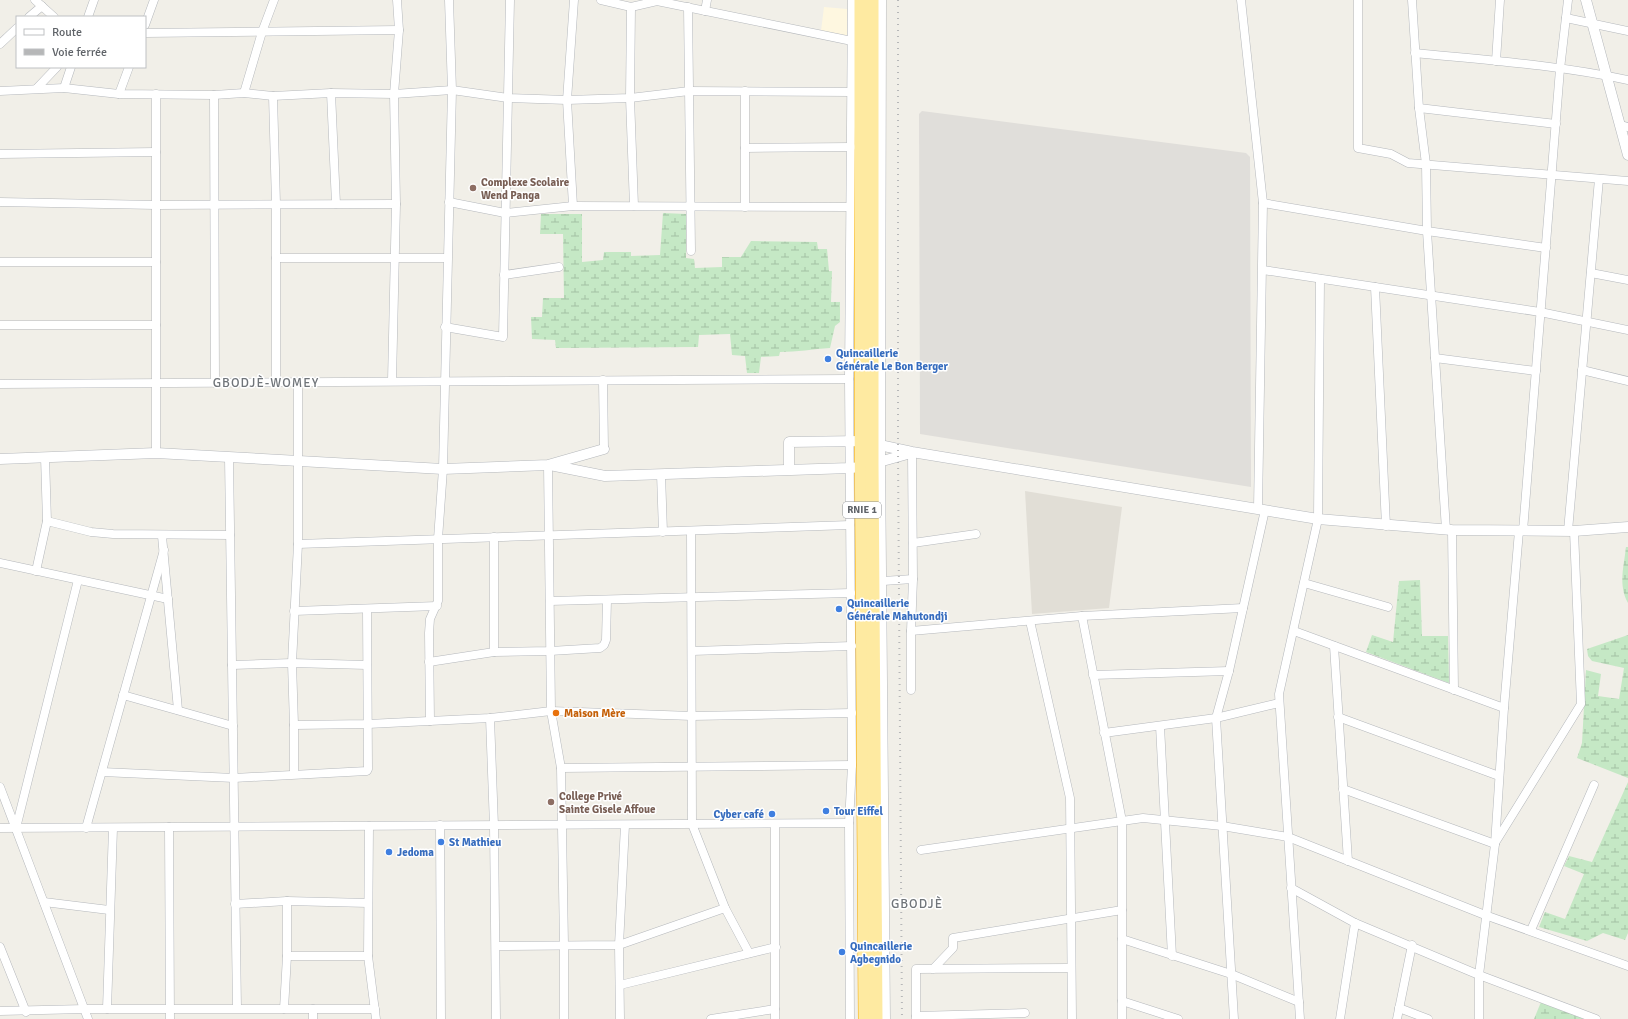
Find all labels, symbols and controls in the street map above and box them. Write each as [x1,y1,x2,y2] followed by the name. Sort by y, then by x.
[16,16,146,68] legend
[52,25,82,40] text: Route
[52,45,107,60] text: Voie ferrée
[481,176,570,202] place label: Complexe Scolaire Wend Panga
[468,183,478,193] marker: Complexe Scolaire Wend Panga
[836,347,949,373] place label: Quincaillerie Générale Le Bon Berger
[823,354,833,364] marker: Quincaillerie Générale Le Bon Berger
[213,374,319,391] district label: GBODJÈ-WOMEY
[843,502,881,518] road number: RNIE 1
[847,597,947,623] place label: Quincaillerie Générale Mahutondji
[834,604,844,614] marker: Quincaillerie Générale Mahutondji
[564,707,626,720] place label: Maison Mère
[551,708,561,718] marker: Maison Mère
[559,790,656,816] place label: College Privé Sainte Gisele Affoue
[546,797,556,807] marker: College Privé Sainte Gisele Affoue
[834,805,883,818] place label: Tour Eiffel
[821,806,831,816] marker: Tour Eiffel
[713,808,765,821] place label: Cyber café
[767,809,777,819] marker: Cyber café
[449,836,501,849] place label: St Mathieu
[436,837,446,847] marker: St Mathieu
[397,846,434,859] place label: Jedoma
[384,847,394,857] marker: Jedoma
[891,895,943,912] district label: GBODJÈ
[850,940,913,966] place label: Quincaillerie Agbegnido
[837,947,847,957] marker: Quincaillerie Agbegnido

